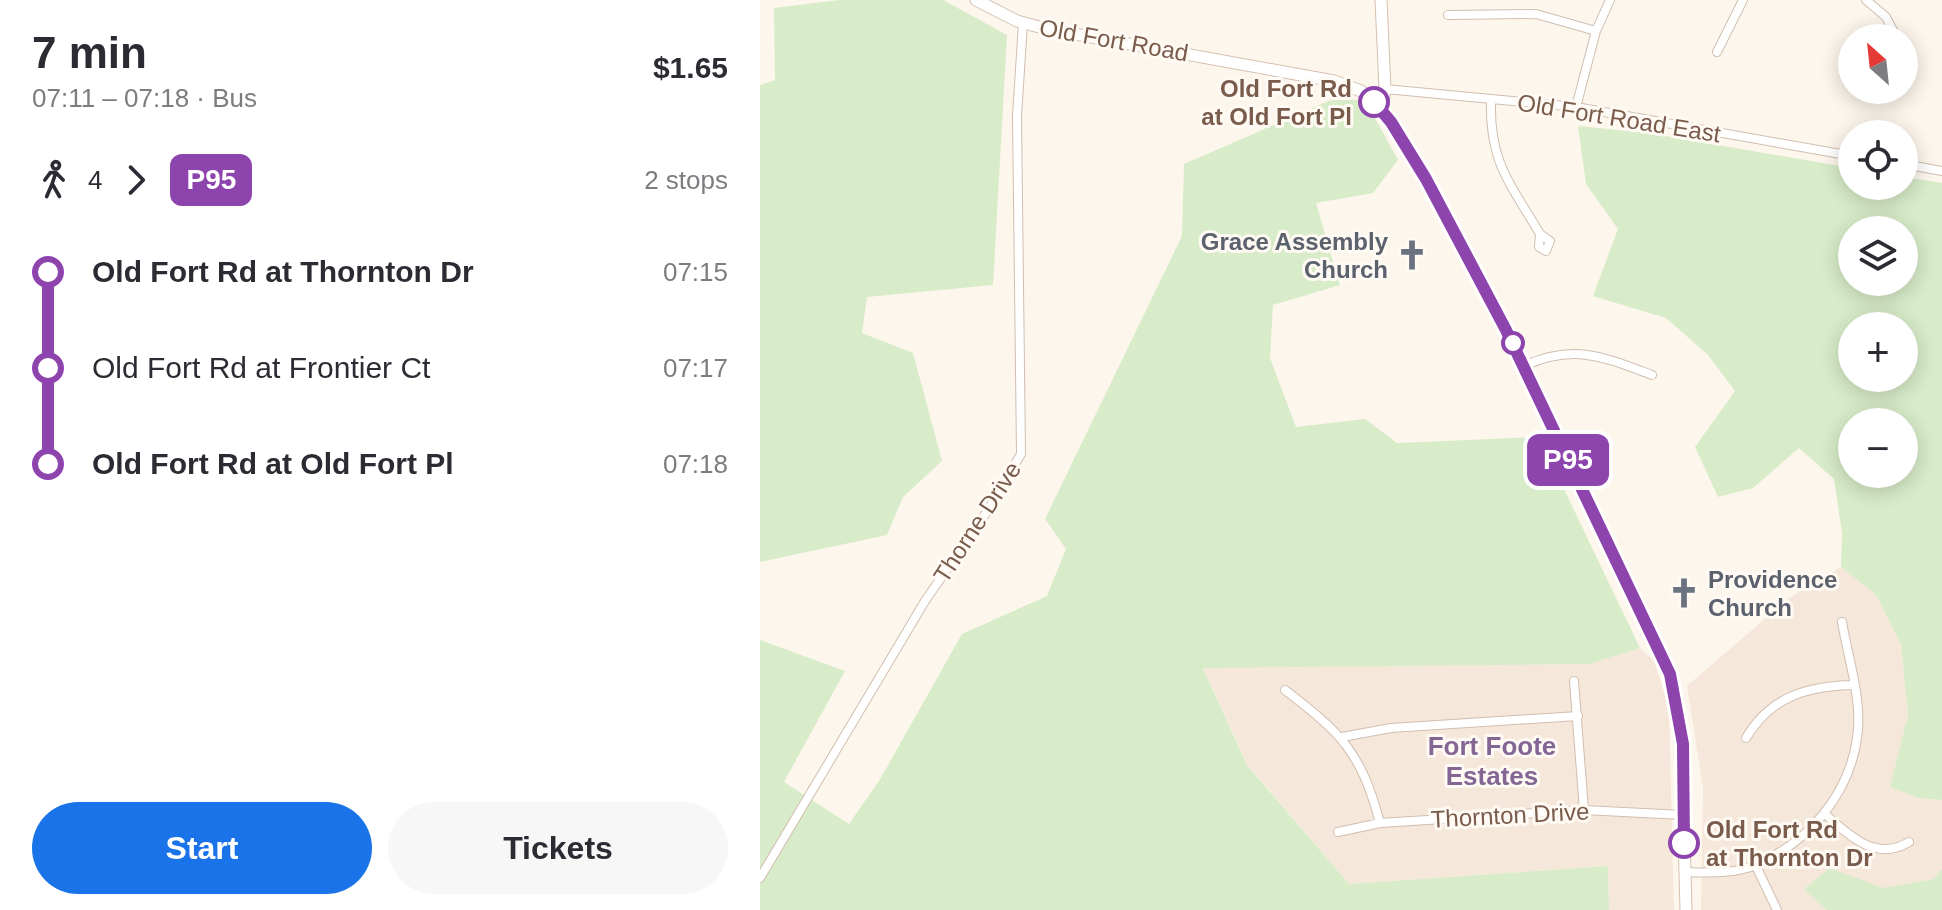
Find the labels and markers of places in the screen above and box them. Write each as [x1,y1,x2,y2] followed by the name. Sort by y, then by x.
[1201,75,1352,130] place label: Old Fort Rd at Old Fort Pl
[1359,87,1389,117] marker: Old Fort Rd at Old Fort Pl
[1201,228,1389,283] place label: Grace Assembly Church
[1395,238,1429,272] church icon: Grace Assembly Church
[1502,332,1524,354] unlabelled marker
[1708,566,1837,621] place label: Providence Church
[1667,576,1701,610] church icon: Providence Church
[1706,816,1873,871] place label: Old Fort Rd at Thornton Dr
[1669,828,1699,858] marker: Old Fort Rd at Thornton Dr

